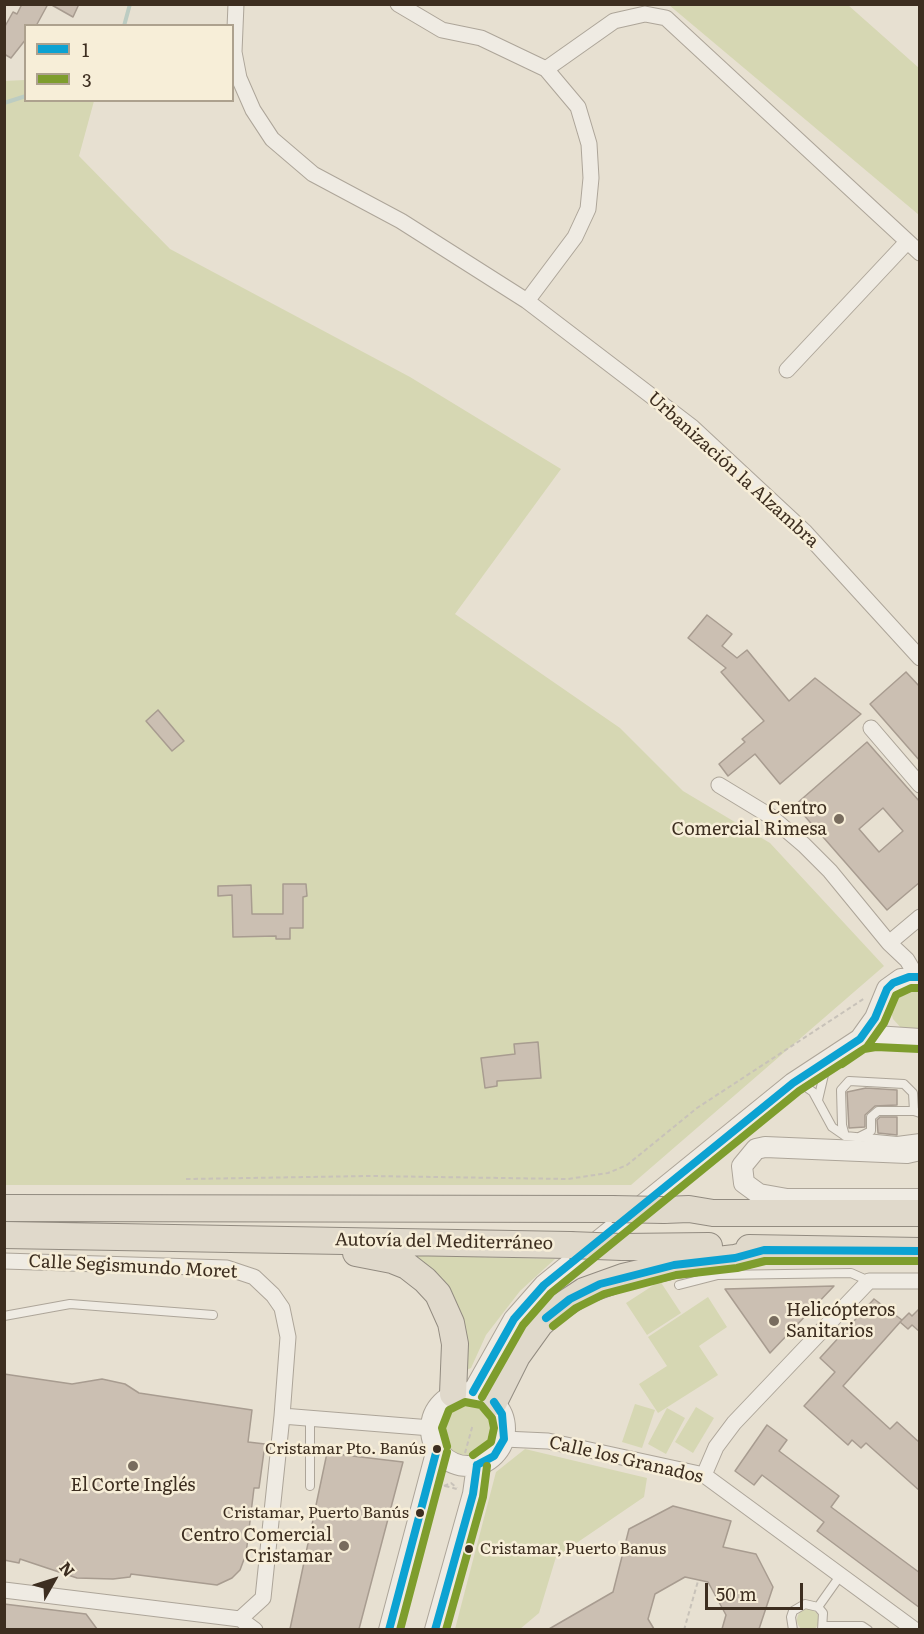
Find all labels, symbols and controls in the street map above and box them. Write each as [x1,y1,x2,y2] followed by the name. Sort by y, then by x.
[24,24,234,102] legend
[82,36,89,63] text: 1
[82,66,92,93] text: 3
[643,387,823,553] street label: Urbanización la Alzambra
[672,798,827,840] place label: Centro Comercial Rimesa
[832,812,846,826] marker: Centro Comercial Rimesa
[335,1229,553,1255] street label: Autovía del Mediterráneo
[28,1251,238,1283] street label: Calle Segismundo Moret
[786,1300,895,1342] place label: Helicópteros Sanitarios
[767,1314,781,1328] marker: Helicópteros Sanitarios
[547,1432,705,1488] street label: Calle los Granados
[265,1439,426,1459] place label: Cristamar Pto. Banús
[431,1443,443,1455] marker: Cristamar Pto. Banús
[126,1459,140,1473] marker: El Corte Inglés
[71,1475,195,1497] place label: El Corte Inglés
[223,1503,409,1523] place label: Cristamar, Puerto Banús
[414,1507,426,1519] marker: Cristamar, Puerto Banús
[181,1525,332,1568] place label: Centro Comercial Cristamar
[337,1539,351,1553] marker: Centro Comercial Cristamar
[480,1539,666,1559] place label: Cristamar, Puerto Banus
[463,1543,475,1555] marker: Cristamar, Puerto Banus
[24,1550,84,1610] north arrow
[54,1556,82,1581] text: N
[708,1571,806,1609] scale bar
[716,1580,757,1607] text: 50 m

